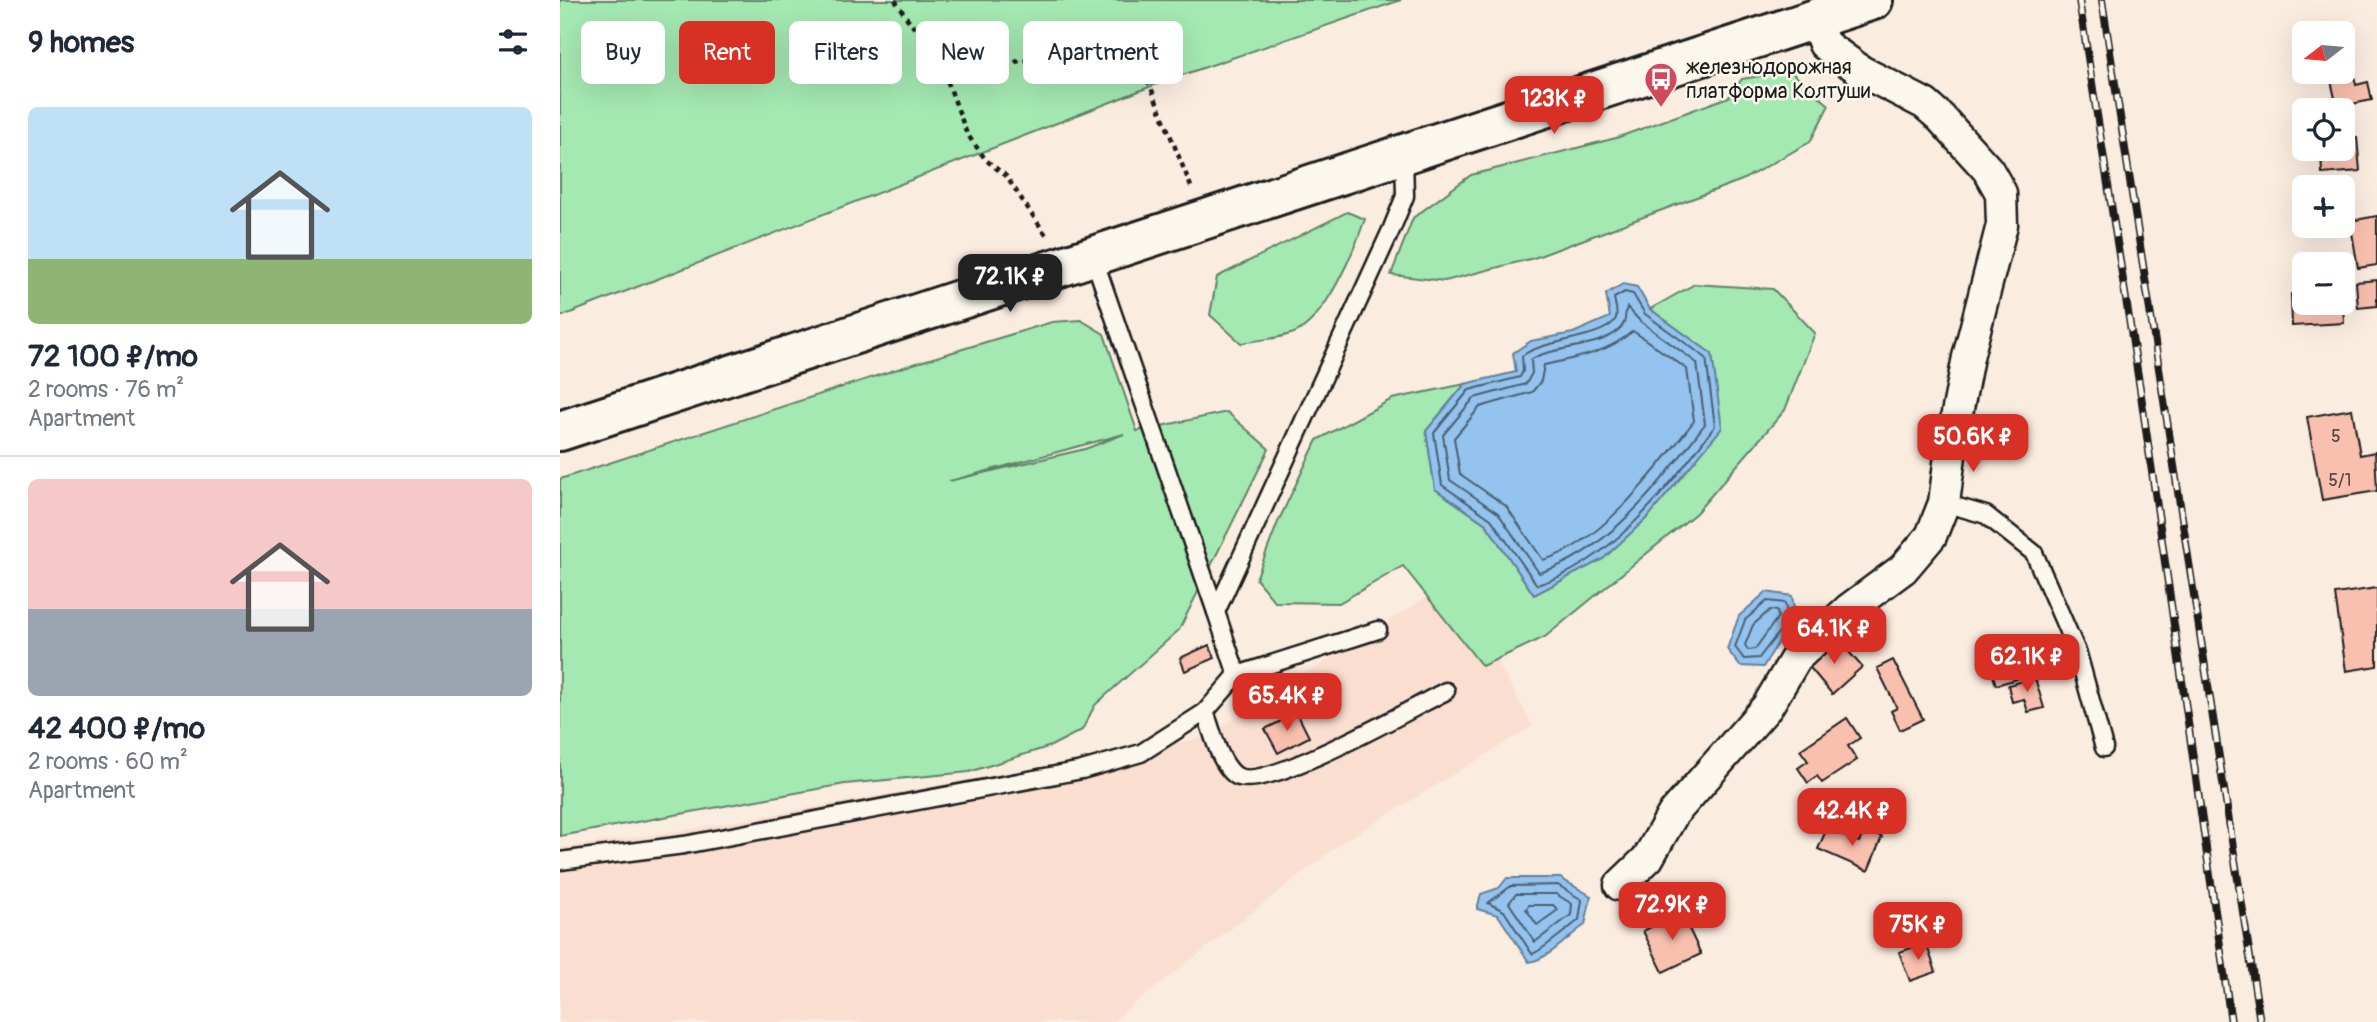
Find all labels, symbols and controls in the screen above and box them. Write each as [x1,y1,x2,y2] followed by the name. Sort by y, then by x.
[581,21,665,84] chip: Buy
[679,21,775,84] chip: Rent
[789,21,902,84] chip: Filters
[916,21,1009,84] chip: New
[1023,21,1183,84] chip: Apartment
[2292,21,2356,84] north arrow
[2292,21,2355,315] map controls
[494,23,532,61] icon: filters
[28,24,134,61] text: 9 homes
[1686,54,1870,105] place label: железнодорожная платформа Колтуши
[1642,60,1680,109] bus stop icon: железнодорожная платформа Колтуши
[1497,76,1611,136] pin: 123K ₽
[1521,84,1587,113] text: 123K ₽
[2292,98,2355,161] button: locate
[217,152,343,278] icon: home
[2292,175,2355,238] button: +
[2292,252,2355,315] button: −
[945,254,1075,314] pin: 72.1K ₽
[974,262,1046,291] text: 72.1K ₽
[28,338,198,375] text: 72 100 ₽/mo
[28,375,184,404] text: 2 rooms · 76 m²
[28,404,135,433] text: Apartment
[1908,414,2038,474] pin: 50.6K ₽
[1933,422,2013,451] text: 50.6K ₽
[2331,425,2341,448] house number: 5
[2328,469,2352,492] house number: 5/1
[217,524,343,650] icon: home
[1769,606,1899,666] pin: 64.1K ₽
[1797,614,1871,643] text: 64.1K ₽
[1962,634,2092,694] pin: 62.1K ₽
[1991,642,2063,671] text: 62.1K ₽
[1222,674,1352,733] pin: 65.4K ₽
[1249,681,1325,710] text: 65.4K ₽
[28,710,205,747] text: 42 400 ₽/mo
[28,747,188,776] text: 2 rooms · 60 m²
[28,776,135,805] text: Apartment
[1787,788,1917,848] pin: 42.4K ₽
[1813,796,1891,825] text: 42.4K ₽
[1607,883,1737,942] pin: 72.9K ₽
[1635,890,1709,919] text: 72.9K ₽
[1869,902,1967,962] pin: 75K ₽
[1889,910,1947,939] text: 75K ₽

